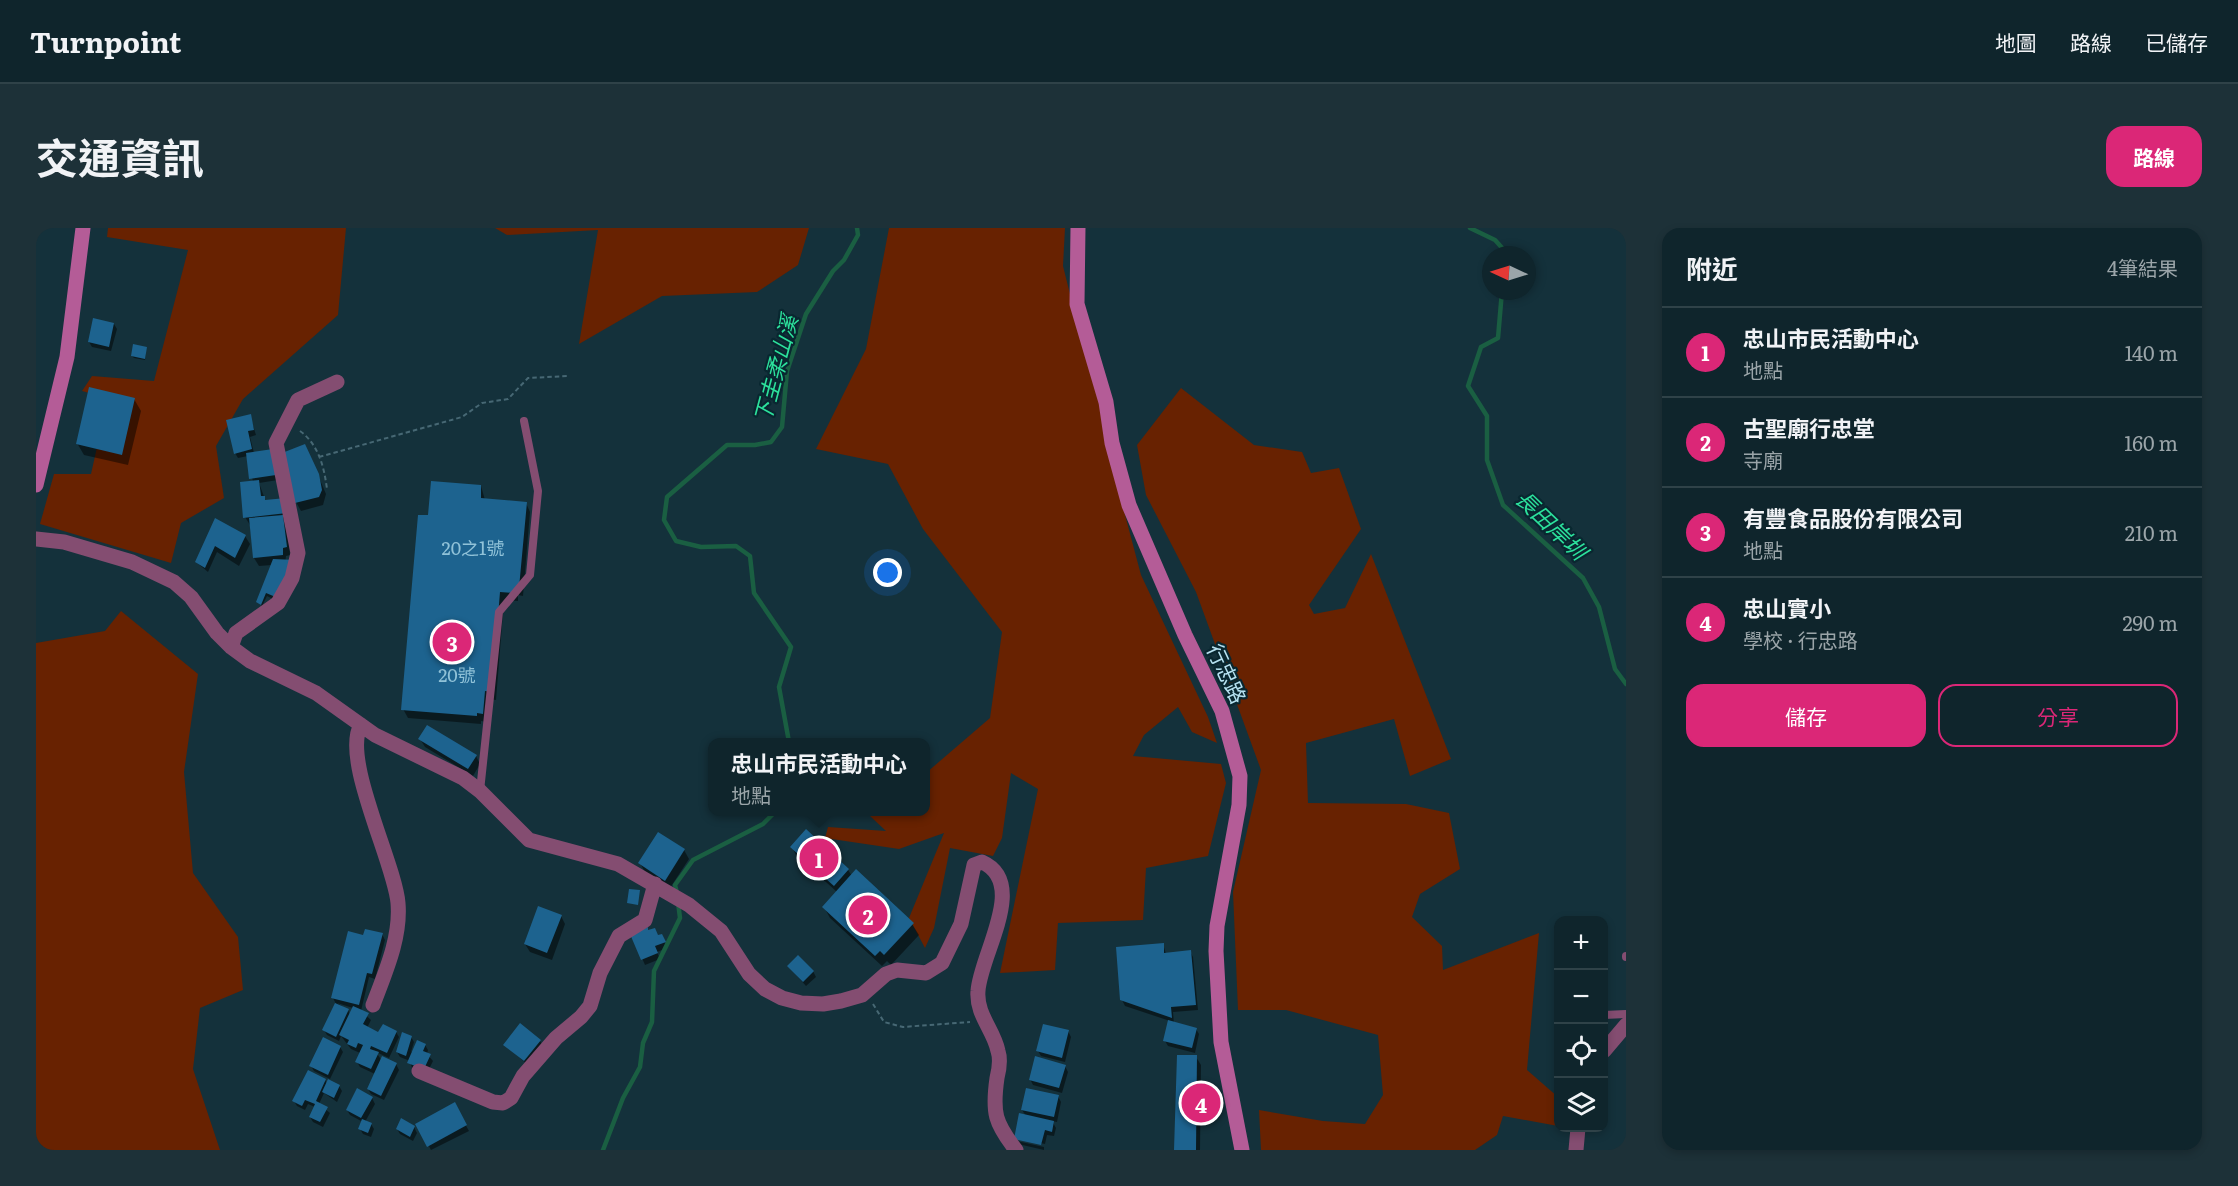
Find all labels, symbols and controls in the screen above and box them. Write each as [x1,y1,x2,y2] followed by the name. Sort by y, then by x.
[30,20,181,62] text: Turnpoint
[1995,26,2037,57] text: 地圖
[2070,26,2112,57] text: 路線
[2145,26,2208,57] text: 已儲存
[36,125,204,187] text: 交通資訊
[2106,126,2202,187] button: 路線
[1482,246,1536,300] north arrow
[1686,248,1738,287] text: 附近
[2107,252,2178,282] text: 4筆結果
[744,308,805,426] water label: 下圭柔山溪
[1743,321,1919,354] text: 忠山市民活動中心
[1701,337,1710,367] text: 1
[2125,337,2178,367] text: 140 m
[1743,354,1783,384] text: 地點
[1743,411,1875,444] text: 古聖廟行忠堂
[1700,427,1711,457] text: 2
[2124,427,2178,457] text: 160 m
[1743,444,1783,474] text: 寺廟
[1509,481,1597,568] water label: 長田岸圳
[1743,501,1963,534] text: 有豐食品股份有限公司
[1700,517,1711,547] text: 3
[2125,517,2178,547] text: 210 m
[442,534,504,561] house number: 20之1號
[1743,534,1783,564] text: 地點
[873,558,902,587] your location
[1743,591,1831,624] text: 忠山實小
[1699,607,1712,637] text: 4
[2122,607,2178,637] text: 290 m
[432,620,472,664] pin: 3
[1743,624,1858,654] text: 學校 · 行忠路
[1201,638,1256,708] street label: 行忠路
[438,661,476,688] house number: 20號
[1686,684,1926,747] button: 儲存
[1938,684,2178,747] button: 分享
[708,738,930,816] popup
[731,746,907,779] text: 忠山市民活動中心
[731,779,771,809] text: 地點
[800,836,838,880] pin: 1
[848,892,888,938] pin: 2
[1554,916,1608,1132] map controls
[1554,916,1608,970] button: +
[1554,970,1608,1024] button: −
[1554,1024,1608,1078] button: locate
[1554,1078,1608,1132] button: layers
[1182,1080,1220,1126] pin: 4

